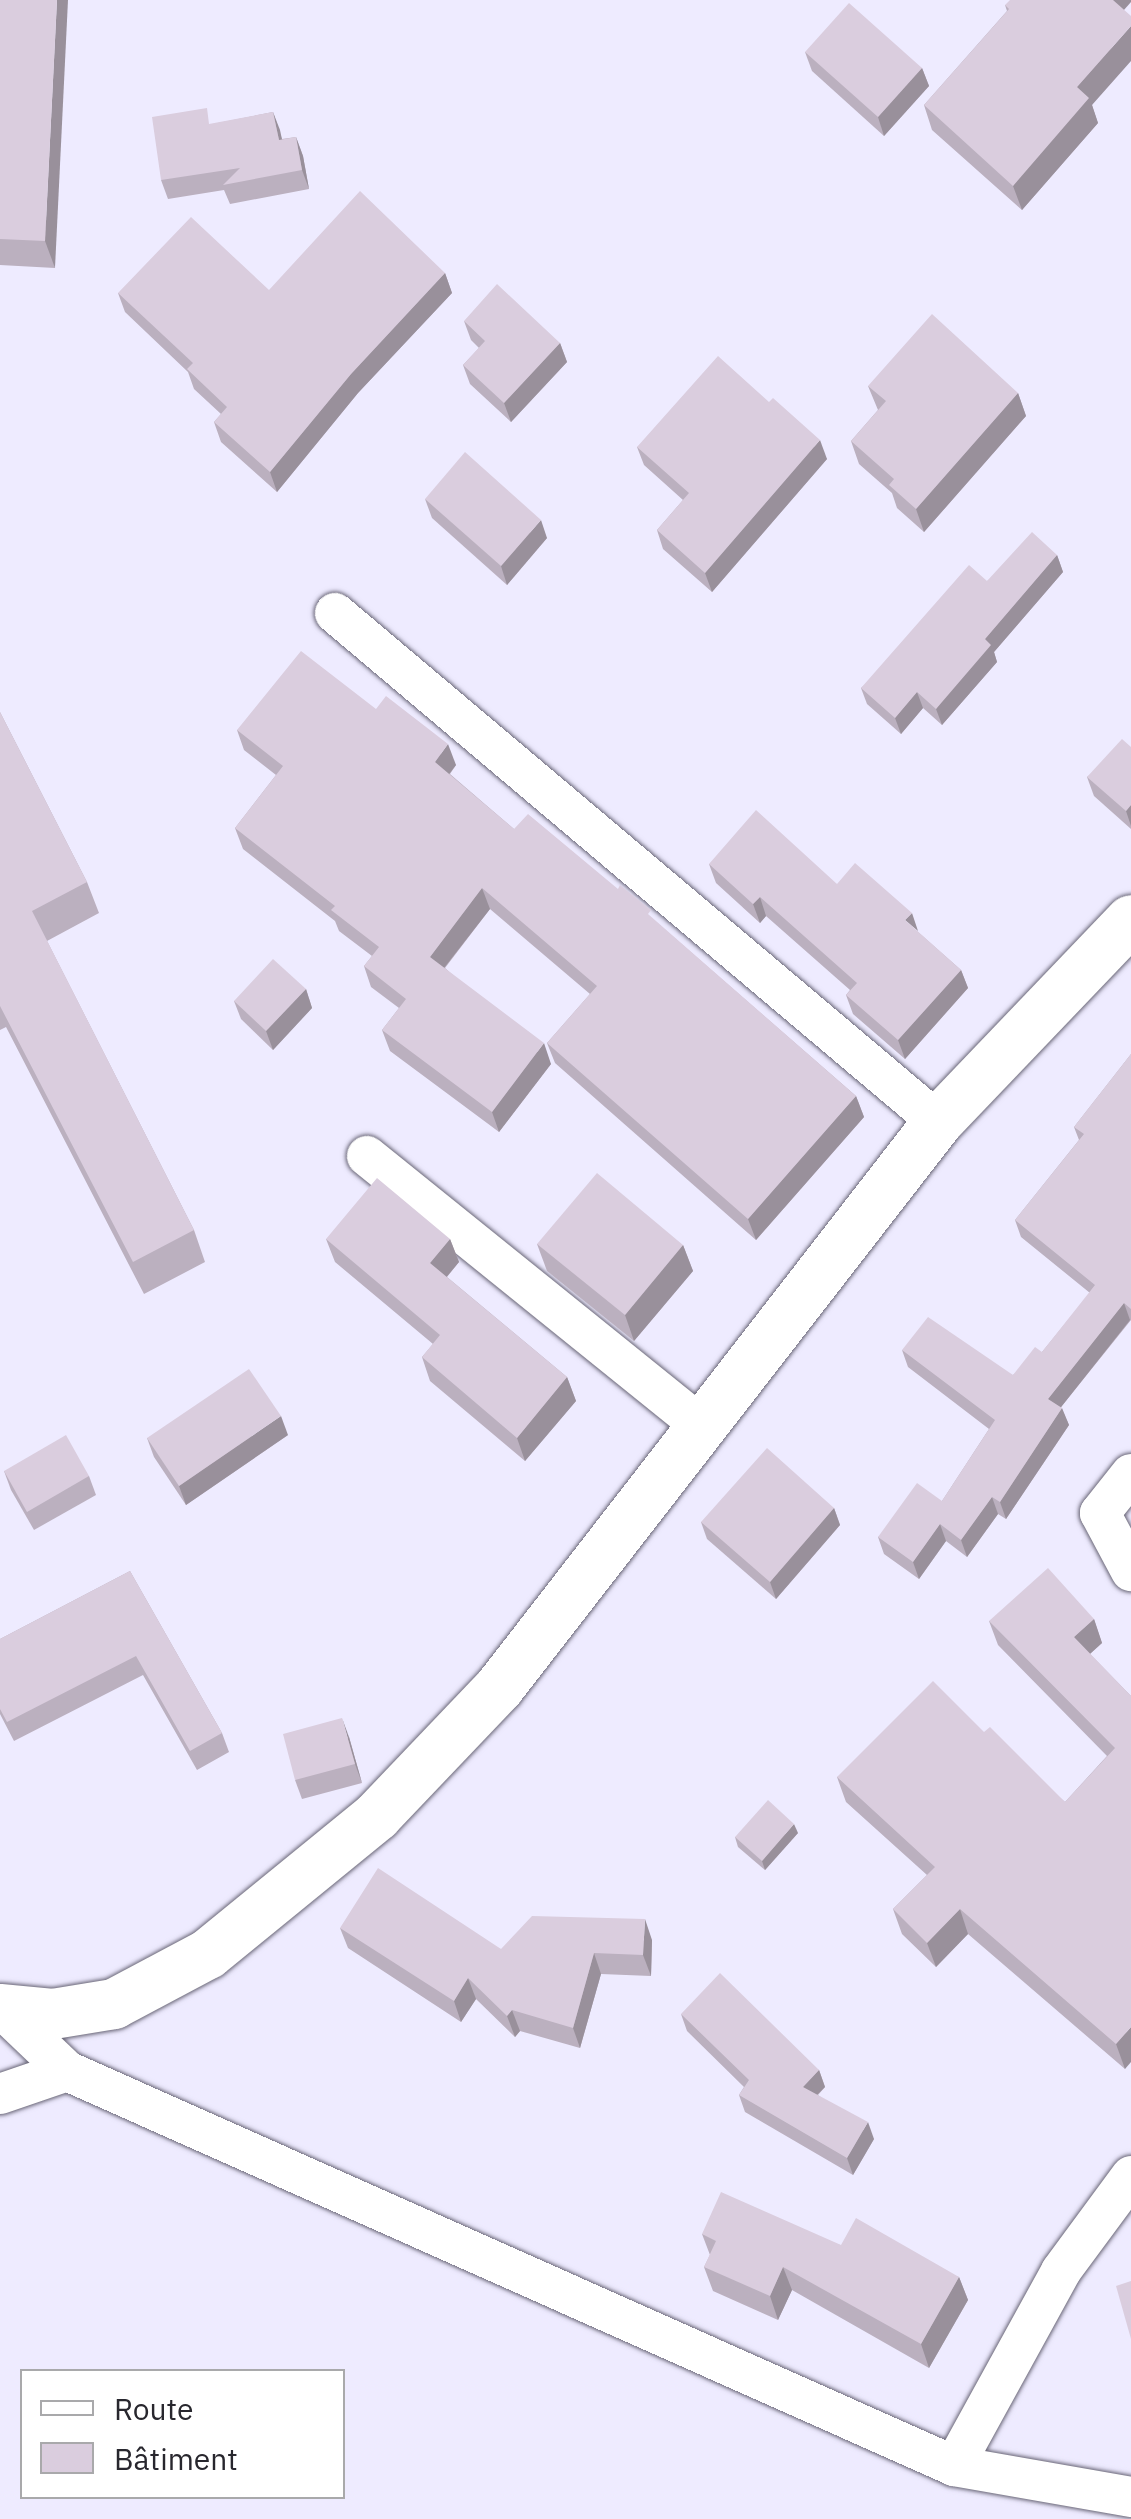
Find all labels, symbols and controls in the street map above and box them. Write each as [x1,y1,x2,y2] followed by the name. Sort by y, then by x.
[20,2369,345,2499] legend
[114,2389,193,2428] text: Route
[114,2439,238,2478] text: Bâtiment

